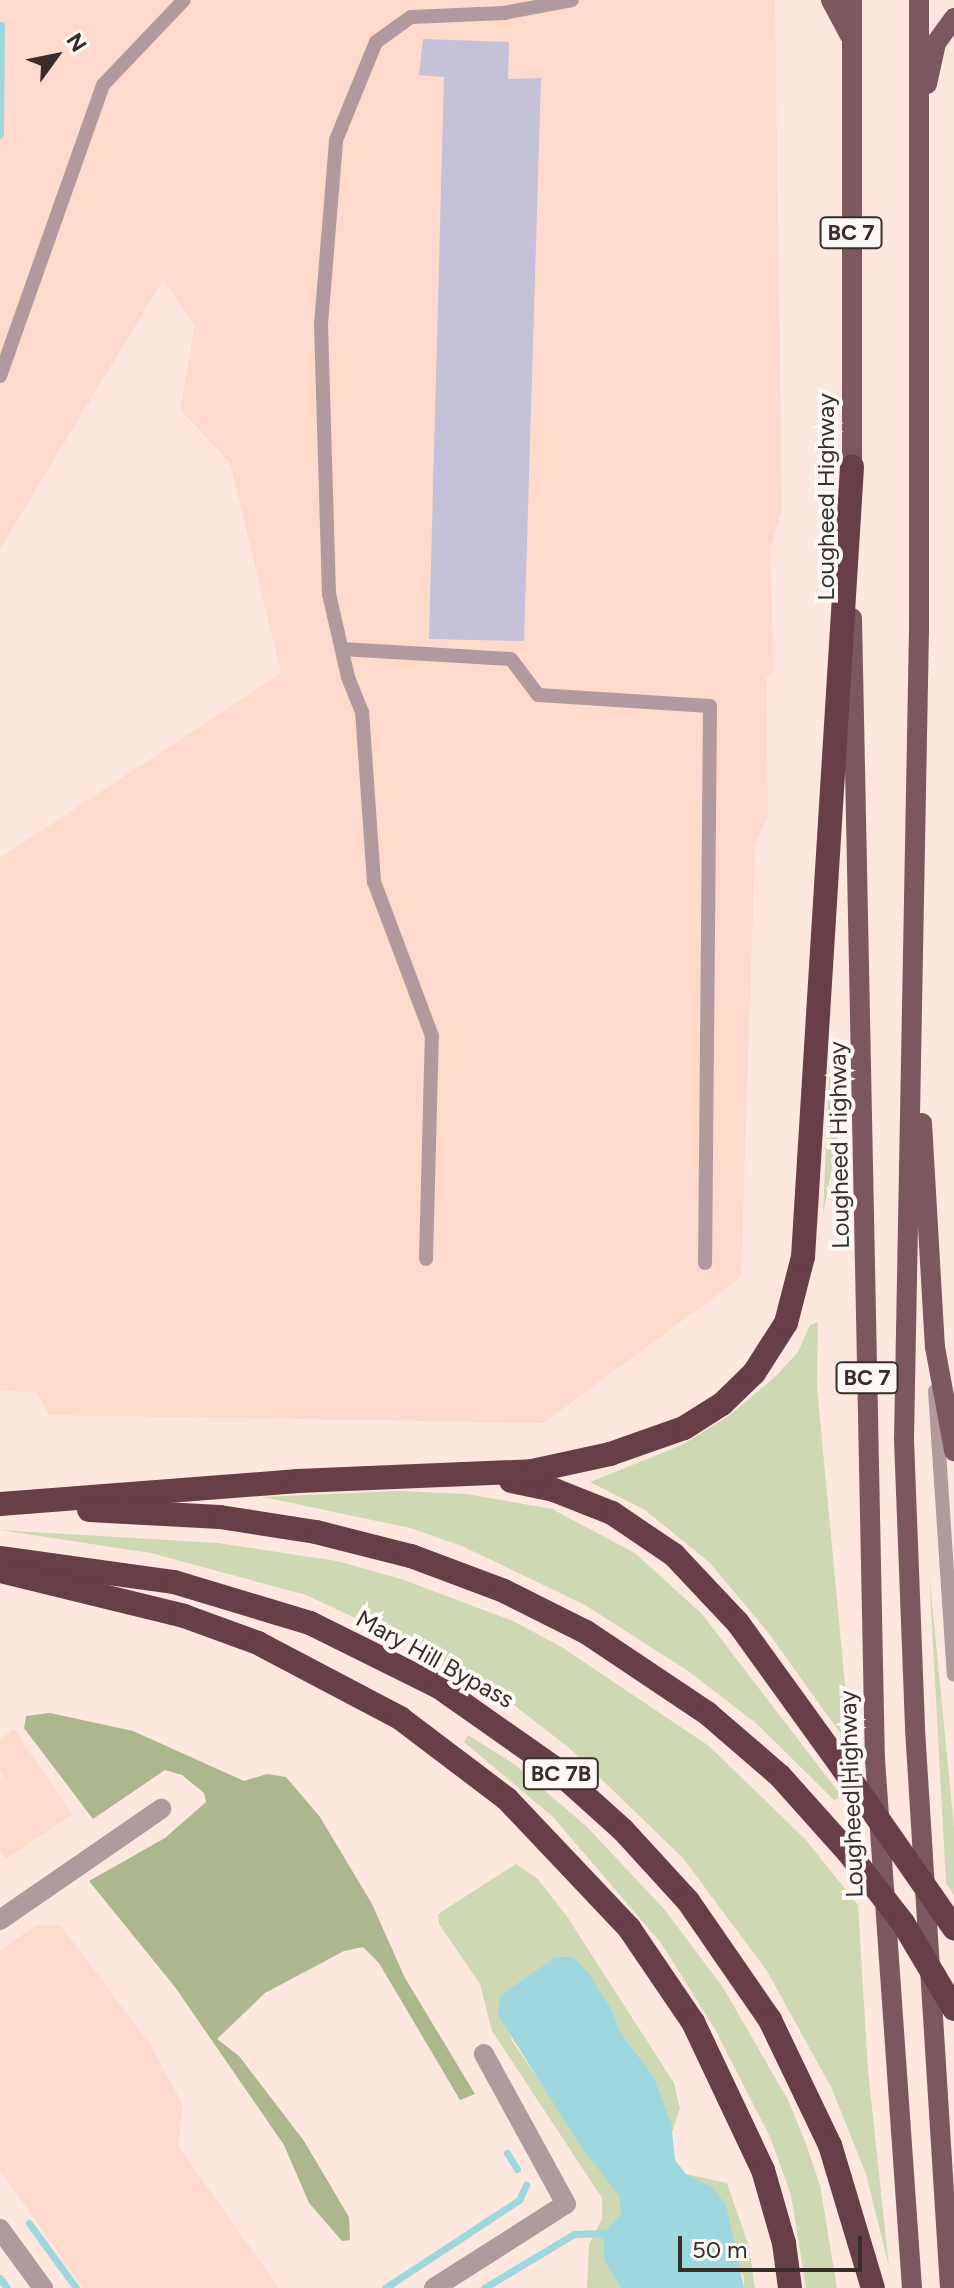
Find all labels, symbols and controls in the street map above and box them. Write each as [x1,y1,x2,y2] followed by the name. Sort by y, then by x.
[16,16,96,96] north arrow
[61,28,92,57] text: N
[819,215,883,251] road number: BC 7
[812,393,840,601] street label: Lougheed Highway
[823,1041,855,1249] street label: Lougheed Highway
[835,1360,899,1396] road number: BC 7
[351,1604,519,1714] street label: Mary Hill Bypass
[833,1690,869,1898] street label: Lougheed Highway
[521,1756,601,1792] road number: BC 7B
[682,2220,866,2270] scale bar
[692,2235,748,2264] text: 50 m

